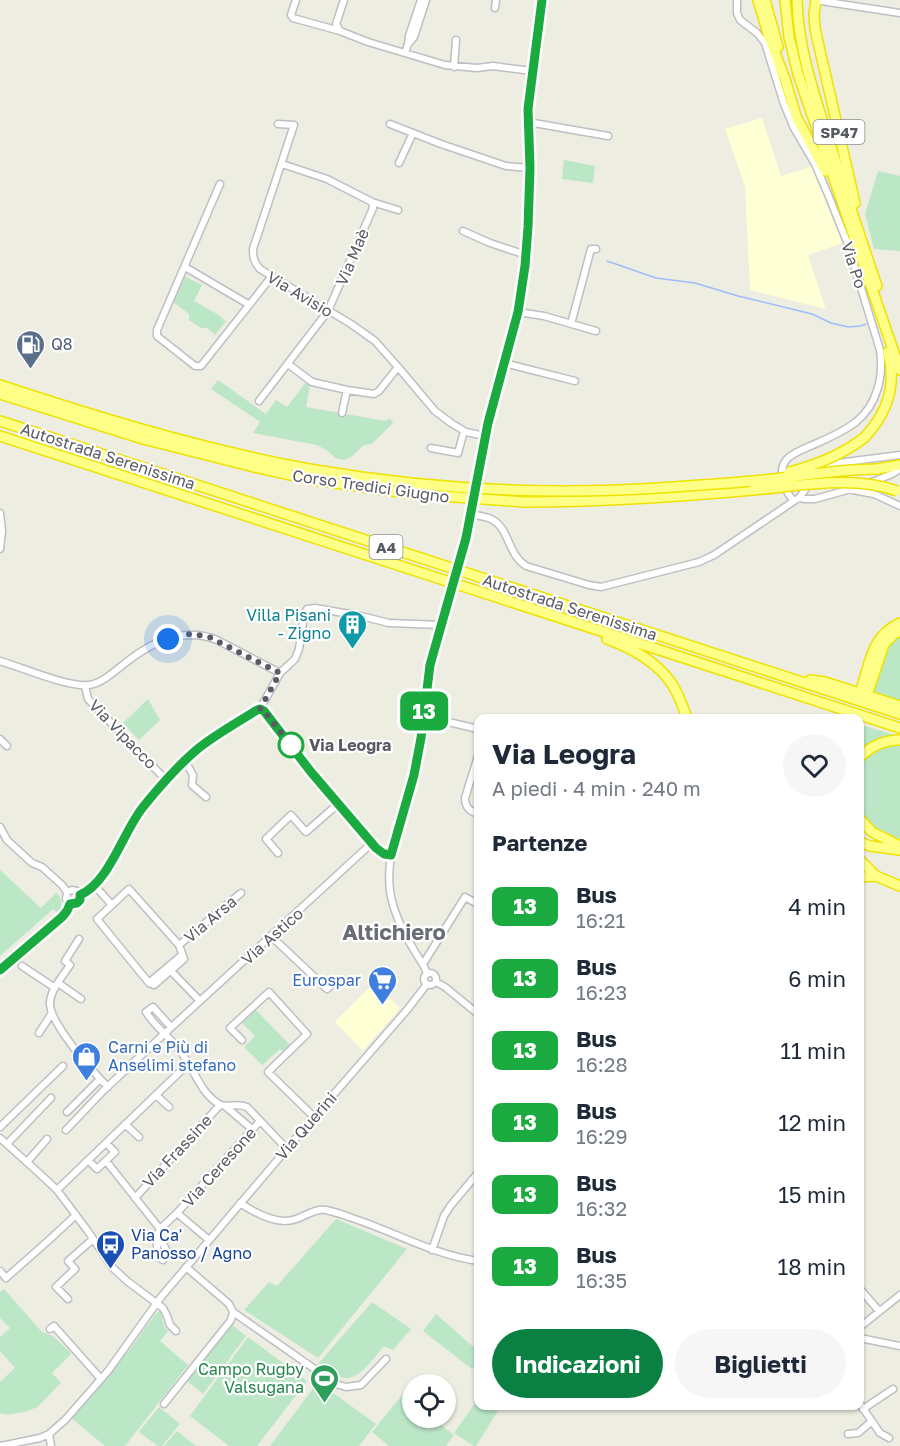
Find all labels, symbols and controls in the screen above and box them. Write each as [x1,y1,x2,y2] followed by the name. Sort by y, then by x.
[814,120,864,144] road number: SP47
[331,225,373,289] street label: Via Maè
[837,239,871,291] street label: Via Po
[263,267,337,321] street label: Via Avisio
[14,328,46,370] fuel station icon: Q8
[51,334,73,354] place label: Q8
[18,418,198,494] street label: Autostrada Serenissima
[291,465,451,507] street label: Corso Tredici Giugno
[370,535,402,559] road number: A4
[480,569,660,645] street label: Autostrada Serenissima
[246,605,331,643] place label: Villa Pisani - Zigno
[336,608,368,650] building icon: Villa Pisani - Zigno
[153,624,183,654] your location
[397,692,451,730] line badge: 13
[85,695,161,773] street label: Via Vipacco
[412,698,436,724] text: 13
[278,732,304,758] marker: Via Leogra
[783,734,846,797] button: heart
[309,735,391,755] place label: Via Leogra
[492,737,636,770] text: Via Leogra
[492,776,701,800] text: A piedi · 4 min · 240 m
[492,829,587,856] text: Partenze
[576,881,617,908] text: Bus
[180,891,240,947] street label: Via Arsa
[513,893,537,919] text: 13
[788,893,846,920] text: 4 min
[237,903,307,969] street label: Via Astico
[576,908,625,932] text: 16:21
[342,918,446,945] district label: Altichiero
[576,953,617,980] text: Bus
[366,964,398,1006] supermarket icon: Eurospar
[513,965,537,991] text: 13
[788,965,846,992] text: 6 min
[292,970,361,990] place label: Eurospar
[576,980,627,1004] text: 16:23
[576,1025,617,1052] text: Bus
[108,1037,236,1075] place label: Carni e Più di Anselimi stefano
[513,1037,537,1063] text: 13
[780,1037,846,1064] text: 11 min
[71,1040,103,1082] shop icon: Carni e Più di Anselimi stefano
[576,1052,628,1076] text: 16:28
[271,1088,341,1164] street label: Via Querini
[576,1097,617,1124] text: Bus
[513,1109,537,1135] text: 13
[778,1109,846,1136] text: 12 min
[138,1110,216,1192] street label: Via Frassine
[178,1123,260,1211] street label: Via Ceresone
[576,1124,628,1148] text: 16:29
[576,1169,617,1196] text: Bus
[513,1181,537,1207] text: 13
[778,1181,846,1208] text: 15 min
[576,1196,627,1220] text: 16:32
[131,1225,252,1263] place label: Via Ca' Panosso / Agno
[94,1228,126,1270] bus stop icon: Via Ca' Panosso / Agno
[576,1241,617,1268] text: Bus
[513,1253,537,1279] text: 13
[778,1253,846,1280] text: 18 min
[576,1268,627,1292] text: 16:35
[492,1329,663,1398] button: Indicazioni
[675,1329,846,1398] button: Biglietti
[198,1359,304,1397] place label: Campo Rugby Valsugana
[309,1362,341,1404] sports icon: Campo Rugby Valsugana
[402,1374,456,1428] map controls
[402,1374,456,1428] button: locate

